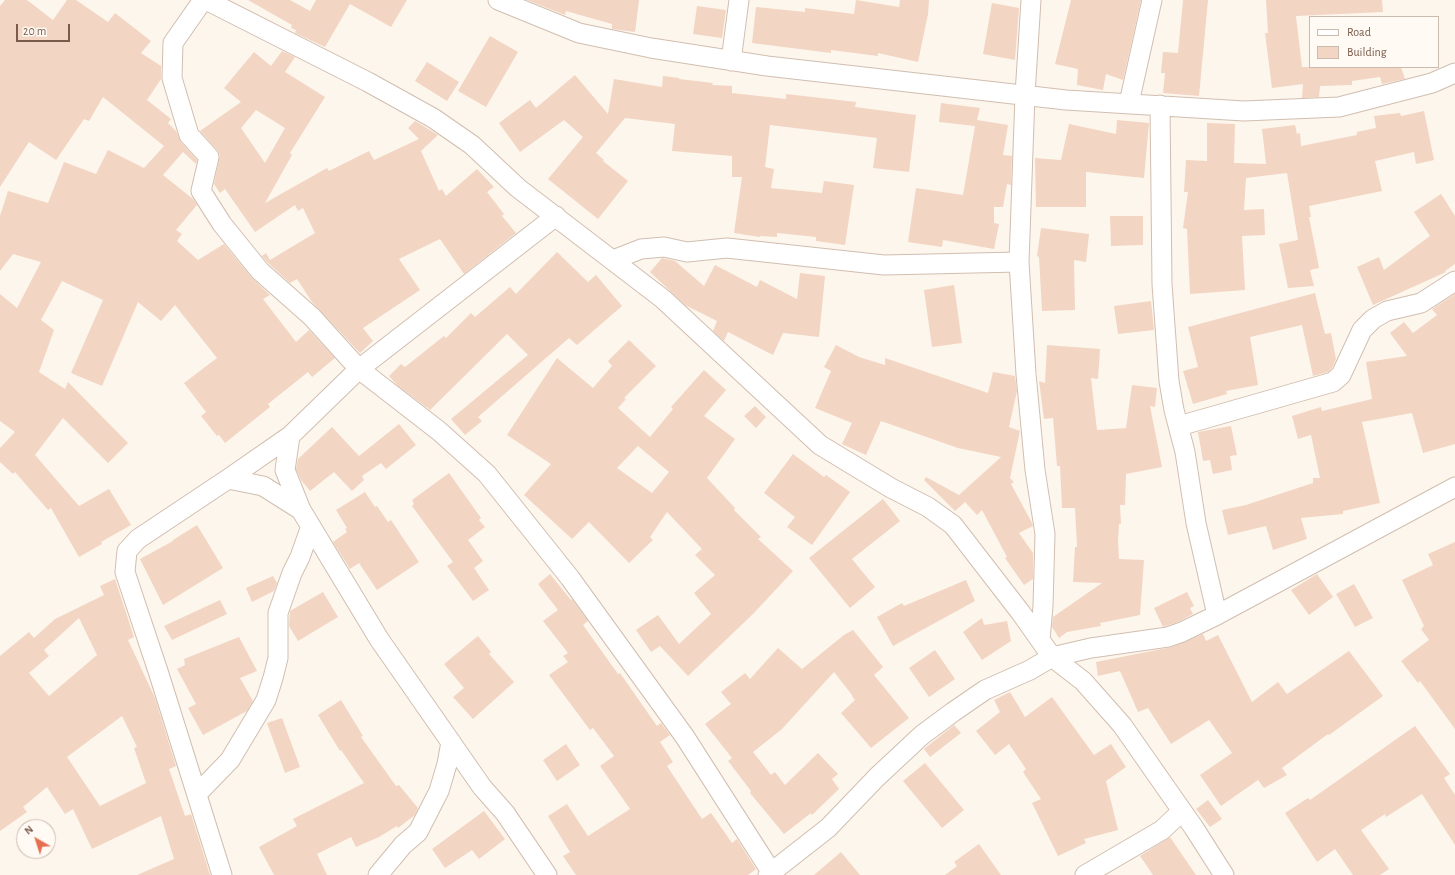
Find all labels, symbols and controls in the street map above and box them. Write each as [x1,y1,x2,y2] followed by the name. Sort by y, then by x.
[18,16,72,42] scale bar
[1309,16,1439,68] legend
[23,25,46,37] text: 20 m
[1347,26,1371,38] text: Road
[1347,46,1387,58] text: Building
[16,819,56,859] north arrow
[22,823,35,837] text: N

